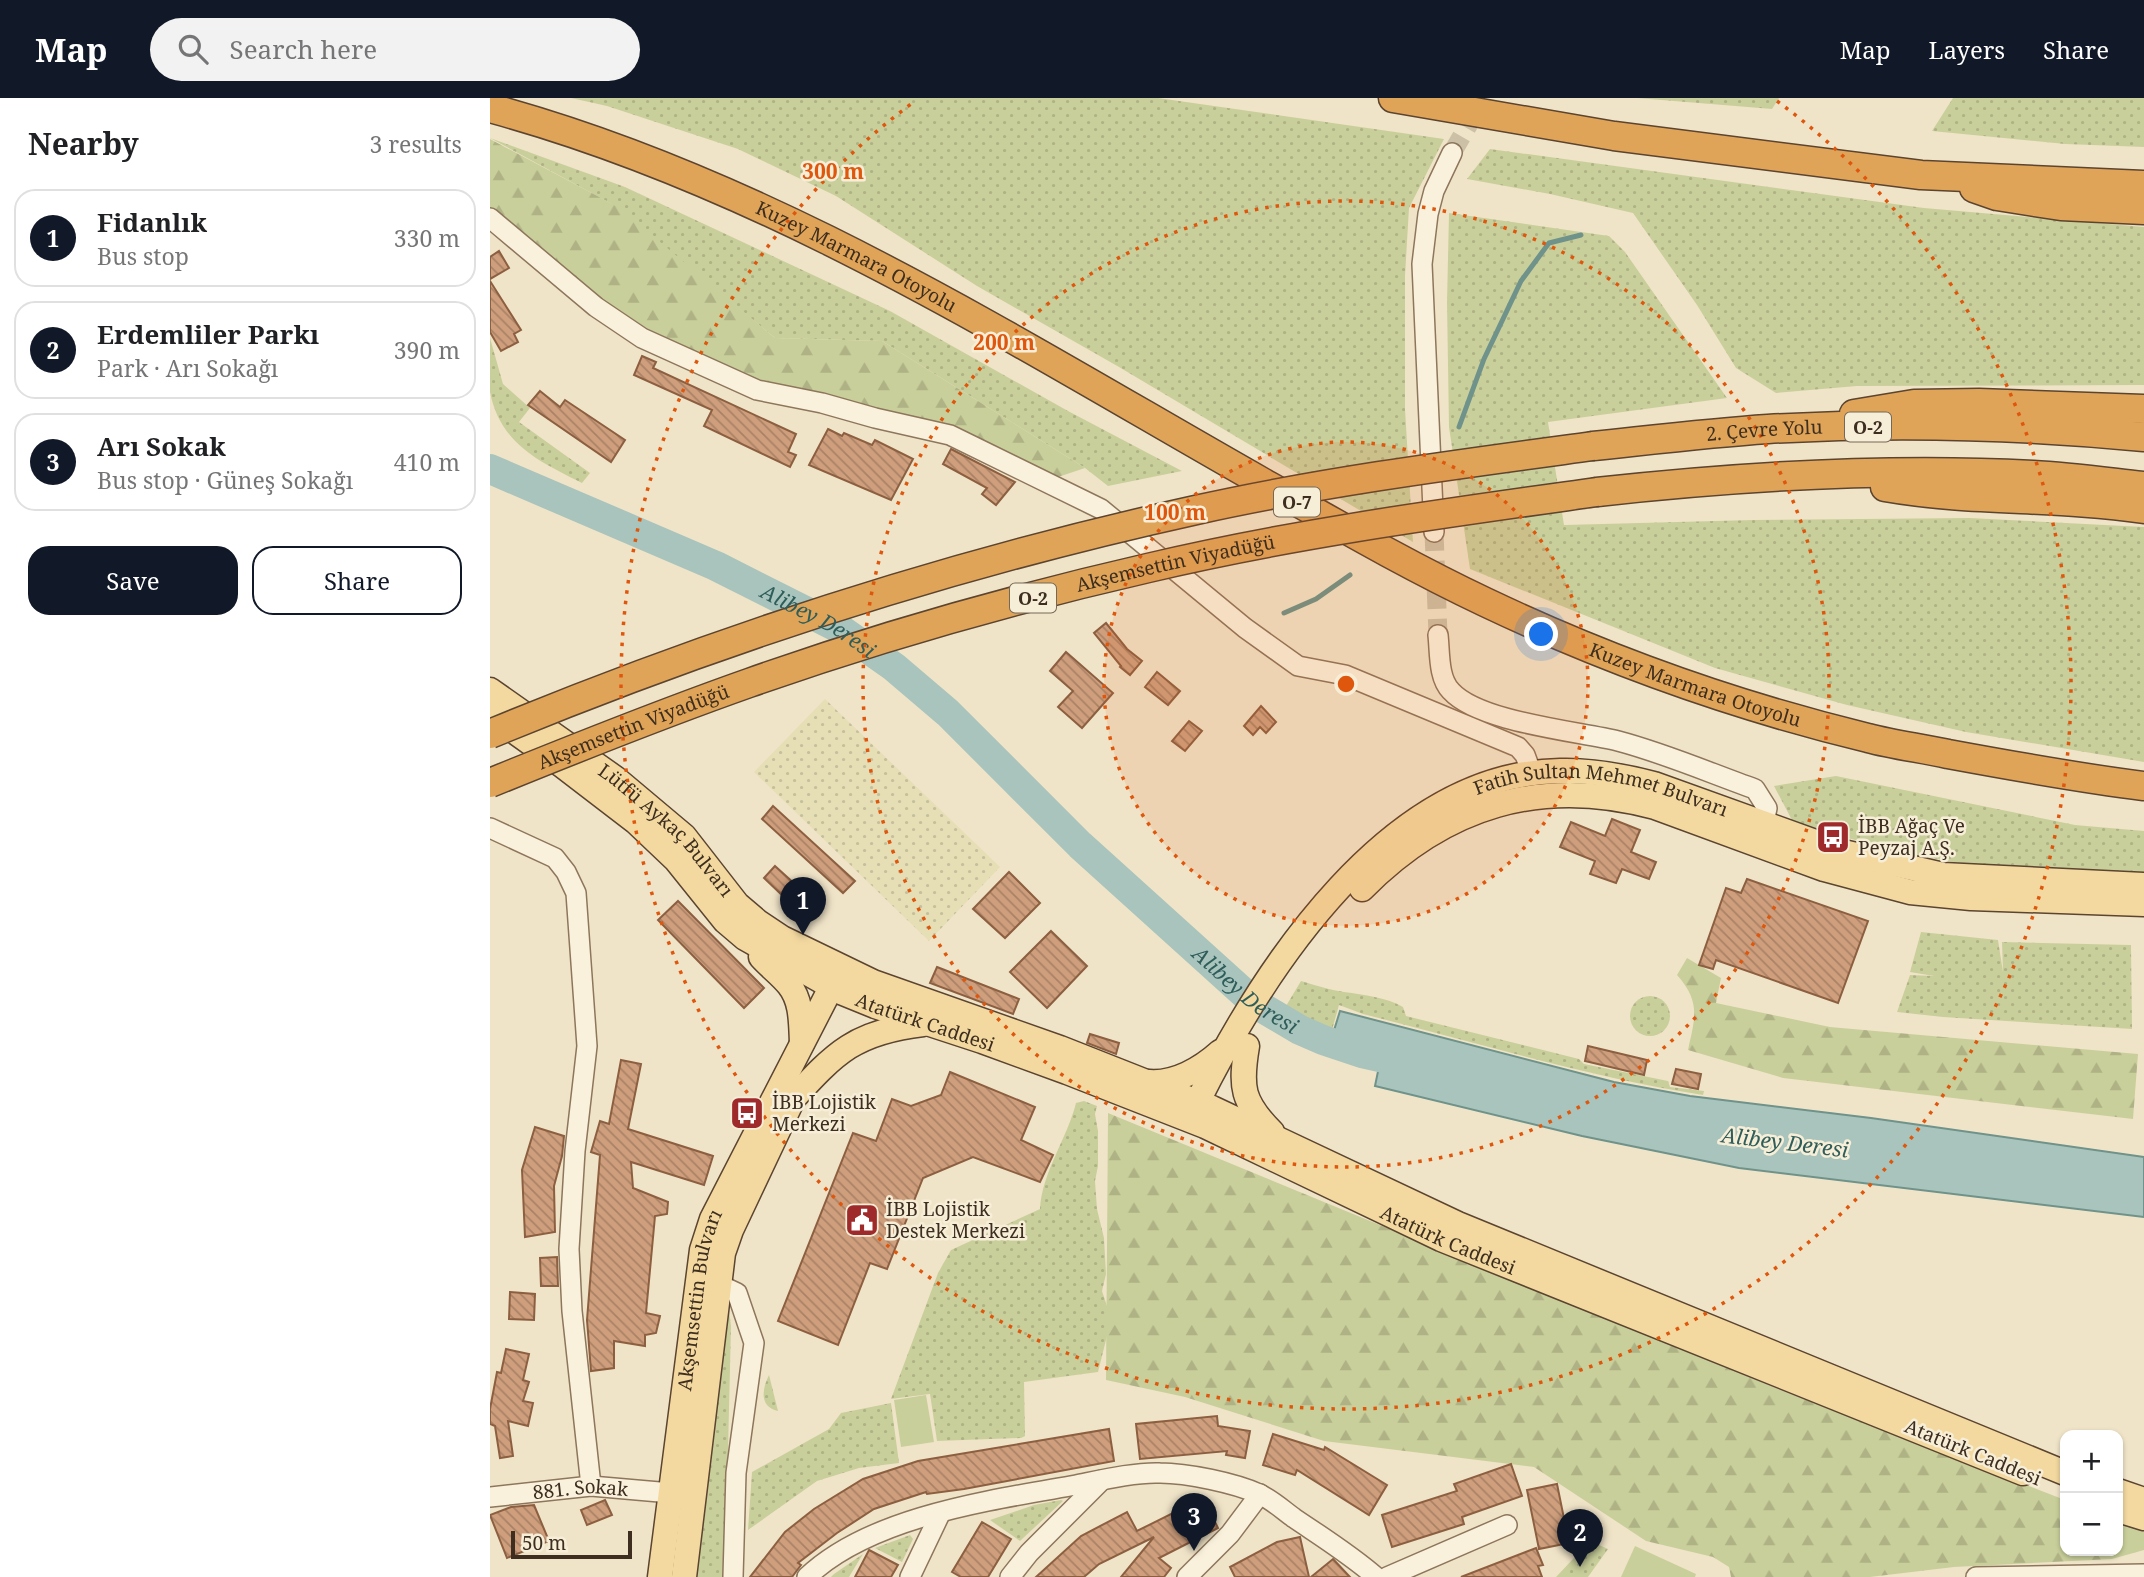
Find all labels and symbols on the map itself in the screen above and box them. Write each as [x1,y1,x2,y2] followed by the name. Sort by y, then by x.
[802,157,864,185] text: 300 m
[752,195,961,318] street label: Kuzey Marmara Otoyolu
[973,328,1035,356] text: 200 m
[1845,412,1891,442] road number: O-2
[1705,414,1823,447] street label: 2. Çevre Yolu
[1274,488,1320,516] road number: O-7
[1144,498,1206,526] text: 100 m
[1073,529,1277,598] street label: Akşemsettin Viyadüğü
[754,576,882,664] water label: Alibey Deresi
[1010,584,1056,612] road number: O-2
[1524,617,1558,651] your location
[1586,636,1804,733] street label: Kuzey Marmara Otoyolu
[1334,672,1358,696] centre of rings
[534,678,733,775] street label: Akşemsettin Viyadüğü
[593,757,739,902] street label: Lütfü Aykaç Bulvarı
[1470,758,1731,823] street label: Fatih Sultan Mehmet Bulvarı
[1858,813,1965,861] place label: İBB Ağaç Ve Peyzaj A.Ş.
[1814,818,1852,856] bus stop icon: İBB Ağaç Ve Peyzaj A.Ş.
[780,877,826,935] pin: 1
[1185,938,1304,1040] water label: Alibey Deresi
[852,987,998,1058] street label: Atatürk Caddesi
[772,1089,877,1137] place label: İBB Lojistik Merkezi
[728,1094,766,1132] bus stop icon: İBB Lojistik Merkezi
[1718,1120,1851,1164] water label: Alibey Deresi
[886,1196,1025,1244] place label: İBB Lojistik Destek Merkezi
[1376,1199,1520,1281] street label: Atatürk Caddesi
[843,1201,881,1239] public building icon: İBB Lojistik Destek Merkezi
[671,1204,728,1392] street label: Akşemsettin Bulvarı
[1901,1413,2045,1491] street label: Atatürk Caddesi
[531,1473,630,1505] street label: 881. Sokak
[1171,1493,1217,1551] pin: 3
[1557,1509,1603,1567] pin: 2
[511,1528,632,1560] scale bar

